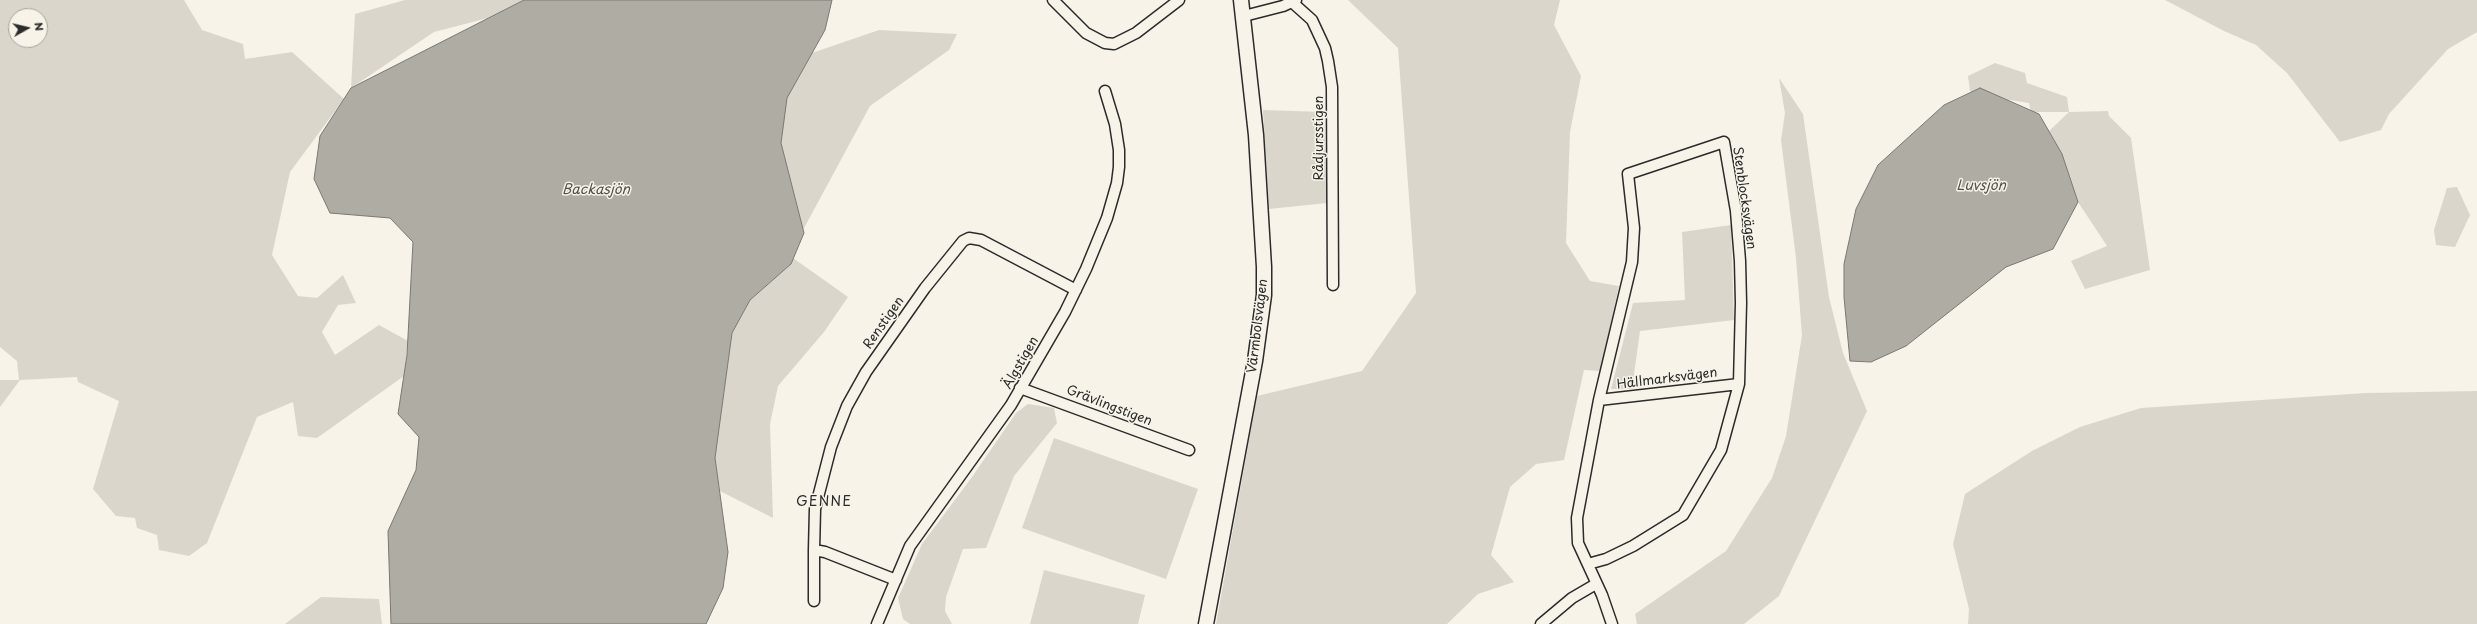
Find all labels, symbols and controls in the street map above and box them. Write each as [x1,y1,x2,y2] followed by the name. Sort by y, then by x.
[8,8,48,48] north arrow
[30,21,48,32] text: N
[1311,96,1327,180] street label: Rådjursstigen
[1729,146,1759,250] street label: Stenblocksvägen
[1956,178,2006,194] water label: Luvsjön
[562,182,630,198] water label: Backasjön
[1244,278,1272,374] street label: Värmbolsvägen
[860,294,908,352] street label: Renstigen
[1000,334,1042,392] street label: Älgstigen
[1616,365,1718,393] street label: Hällmarksvägen
[1064,382,1154,430] street label: Grävlingstigen
[796,494,852,510] district label: GENNE

